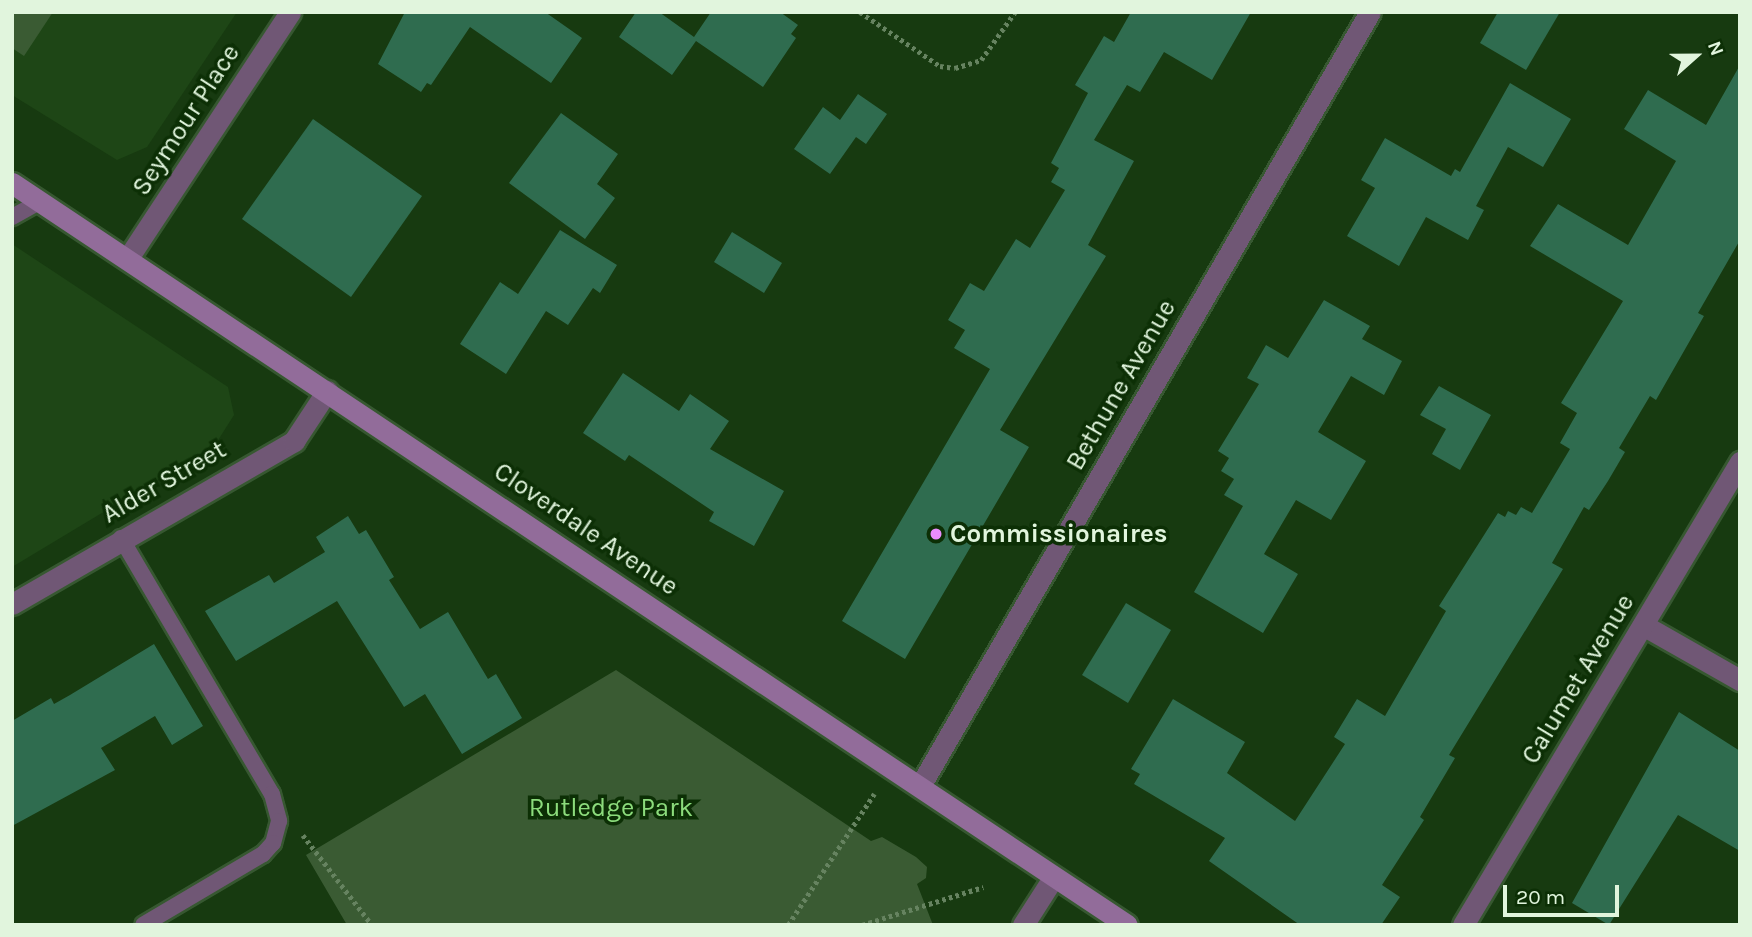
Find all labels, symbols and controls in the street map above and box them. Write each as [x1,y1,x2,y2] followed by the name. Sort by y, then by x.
[1661,21,1731,91] north arrow
[1703,38,1728,59] text: N
[126,39,246,201] street label: Seymour Place
[1060,294,1182,476] street label: Bethune Avenue
[96,434,232,530] street label: Alder Street
[488,456,684,602] street label: Cloverdale Avenue
[950,518,1167,550] place label: Commissionaires
[928,526,944,542] marker: Commissionaires
[1515,588,1641,770] street label: Calumet Avenue
[529,792,693,824] park label: Rutledge Park
[1507,870,1622,914] scale bar
[1516,885,1565,909] text: 20 m

